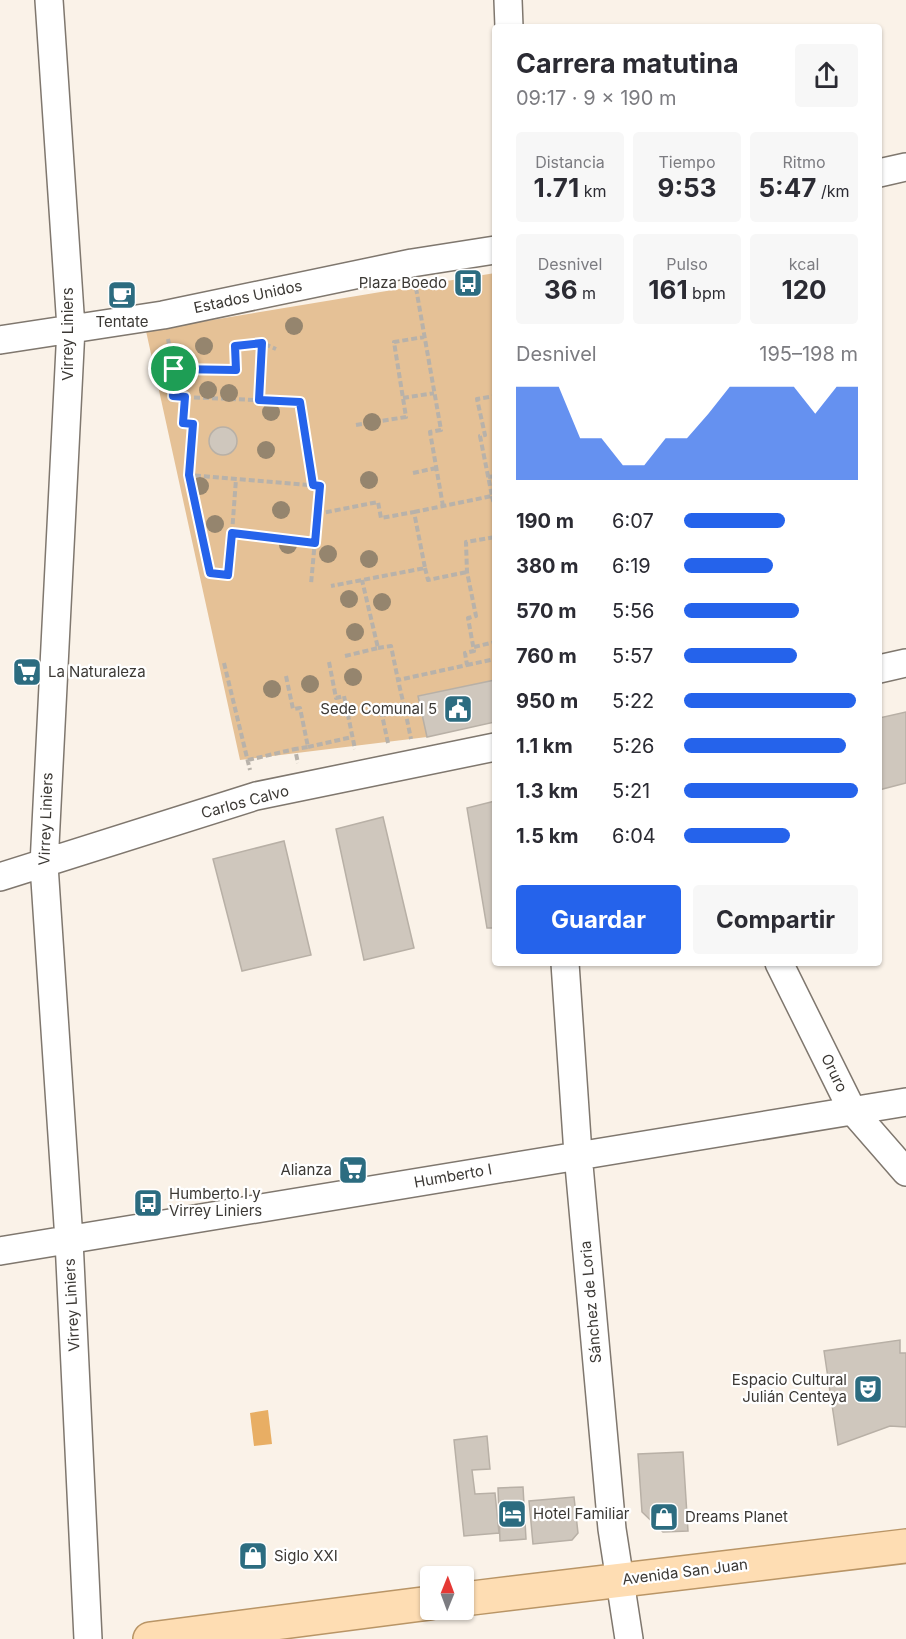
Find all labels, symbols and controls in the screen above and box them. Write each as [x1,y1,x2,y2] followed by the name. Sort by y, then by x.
[795,44,858,107] button: share
[516,47,739,80] text: Carrera matutina
[516,86,676,110] text: 09:17 · 9 × 190 m
[535,152,605,172] text: Distancia
[659,152,715,172] text: Tiempo
[782,152,826,172] text: Ritmo
[534,172,579,203] text: 1.71
[658,172,716,203] text: 9:53
[758,172,816,203] text: 5:47
[579,181,606,201] text: km
[816,181,850,201] text: /km
[538,254,602,274] text: Desnivel
[666,254,708,274] text: Pulso
[789,254,819,274] text: kcal
[452,267,484,299] bus stop icon: Plaza Boedo
[359,273,447,292] place label: Plaza Boedo
[544,274,578,305] text: 36
[648,274,688,305] text: 161
[781,274,827,305] text: 120
[192,276,304,317] street label: Estados Unidos
[106,279,138,311] cafe icon: Tentate
[578,283,596,303] text: m
[688,283,726,303] text: bpm
[58,287,77,381] street label: Virrey Liniers
[95,312,149,331] place label: Tentate
[516,342,597,366] text: Desnivel
[759,342,858,366] text: 195–198 m
[148,343,199,394] pin
[157,352,190,385] icon: arrive
[516,509,574,533] text: 190 m
[612,509,654,533] text: 6:07
[516,554,578,578] text: 380 m
[612,554,651,578] text: 6:19
[516,599,577,623] text: 570 m
[612,599,654,623] text: 5:56
[516,644,577,668] text: 760 m
[612,644,653,668] text: 5:57
[11,656,43,688] supermarket icon: La Naturaleza
[48,662,146,681] place label: La Naturaleza
[516,689,578,713] text: 950 m
[612,689,654,713] text: 5:22
[442,693,474,725] public building icon: Sede Comunal 5
[320,699,437,718] place label: Sede Comunal 5
[516,734,573,758] text: 1.1 km
[612,734,655,758] text: 5:26
[34,772,57,866] street label: Virrey Liniers
[516,779,578,803] text: 1.3 km
[612,779,650,803] text: 5:21
[199,781,291,822] street label: Carlos Calvo
[516,824,579,848] text: 1.5 km
[612,824,656,848] text: 6:04
[516,885,681,954] button: Guardar
[693,885,858,954] button: Compartir
[817,1050,852,1095] street label: Oruro
[337,1154,369,1186] supermarket icon: Alianza
[412,1159,493,1192] street label: Humberto I
[280,1160,332,1179] place label: Alianza
[169,1184,262,1220] place label: Humberto I y Virrey Liniers
[132,1187,164,1219] bus stop icon: Humberto I y Virrey Liniers
[576,1240,605,1364] street label: Sánchez de Loria
[60,1258,83,1352] street label: Virrey Liniers
[732,1370,847,1406] place label: Espacio Cultural Julián Centeya
[852,1373,884,1405] theatre icon: Espacio Cultural Julián Centeya
[496,1498,528,1530] hotel icon: Hotel Familiar
[648,1501,680,1533] shop icon: Dreams Planet
[533,1504,630,1523] place label: Hotel Familiar
[685,1507,788,1526] place label: Dreams Planet
[237,1540,269,1572] shop icon: Siglo XXI
[274,1546,338,1565] place label: Siglo XXI
[621,1554,749,1589] street label: Avenida San Juan
[420,1566,474,1620] north arrow
[420,1566,474,1620] map controls

